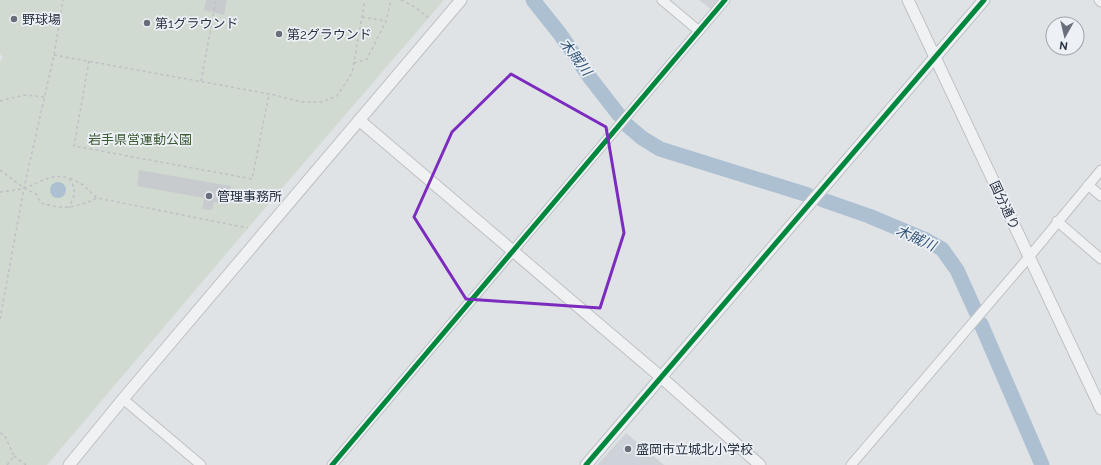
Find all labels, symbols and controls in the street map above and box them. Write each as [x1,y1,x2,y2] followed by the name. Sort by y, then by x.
[22,12,61,27] place label: 野球場
[9,14,19,24] marker: 野球場
[155,16,239,31] place label: 第1グラウンド
[1045,16,1085,56] north arrow
[142,18,152,28] marker: 第1グラウンド
[287,27,372,42] place label: 第2グラウンド
[274,29,284,39] marker: 第2グラウンド
[557,35,596,80] water label: 木賊川
[1059,38,1069,52] text: N
[88,132,192,147] park label: 岩手県営運動公園
[987,178,1022,232] street label: 国分通り
[217,189,282,204] place label: 管理事務所
[204,191,214,201] marker: 管理事務所
[894,222,940,255] water label: 木賊川
[636,442,753,457] place label: 盛岡市立城北小学校
[623,444,633,454] marker: 盛岡市立城北小学校

